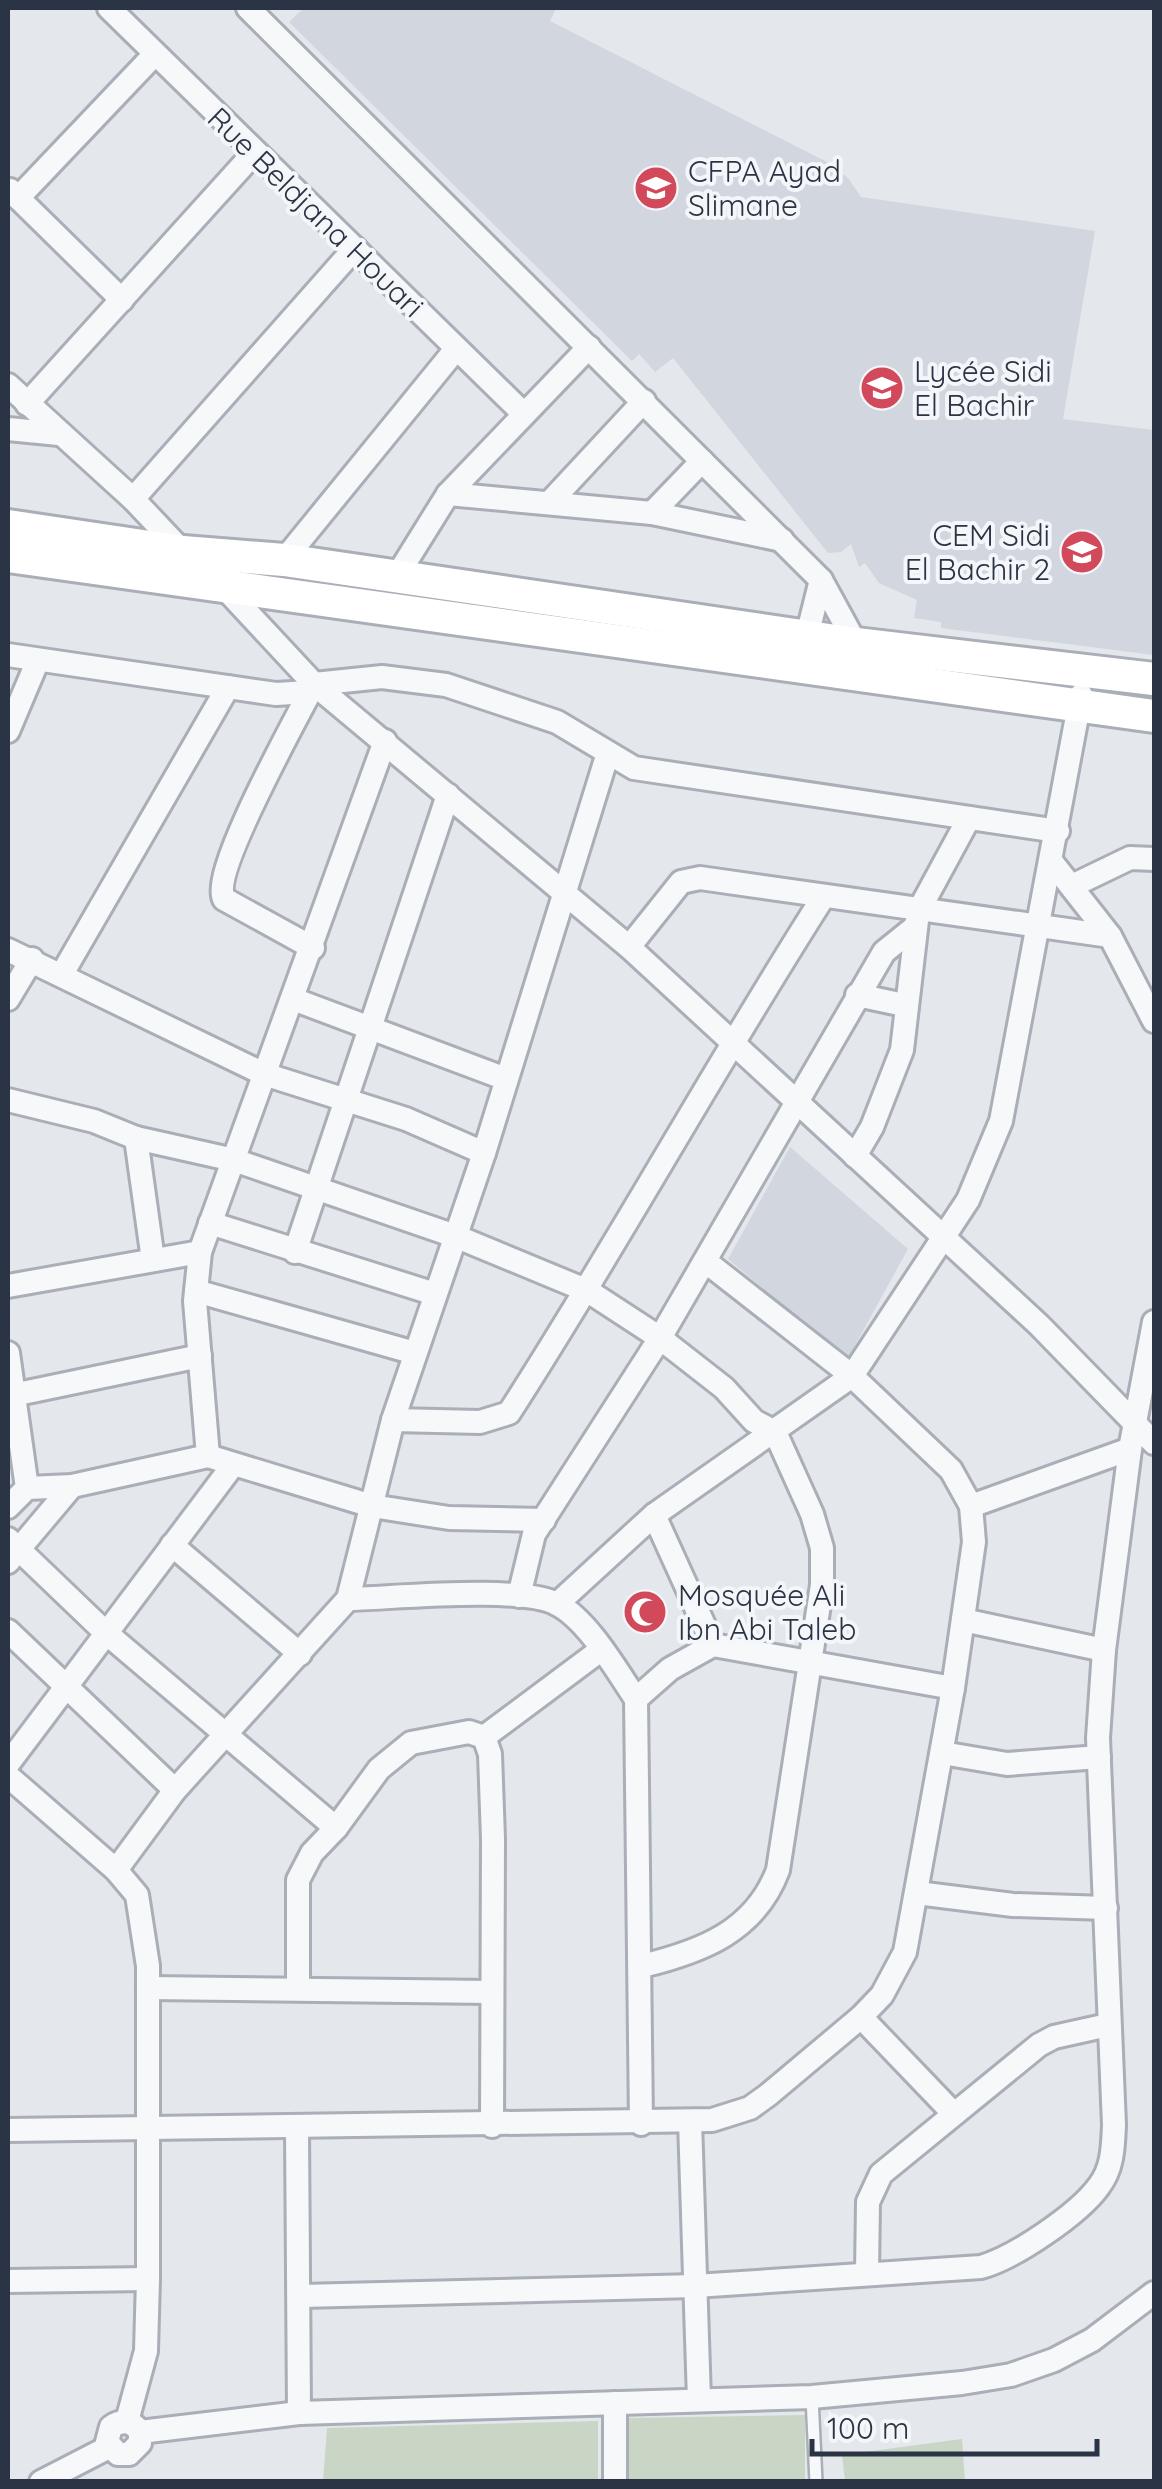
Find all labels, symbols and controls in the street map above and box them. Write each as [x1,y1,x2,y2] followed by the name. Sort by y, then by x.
[200,99,432,325] street label: Rue Beldjana Houari
[688,152,841,224] place label: CFPA Ayad Slimane
[633,165,679,211] school or university icon: CFPA Ayad Slimane
[914,352,1052,424] place label: Lycée Sidi El Bachir
[859,365,905,411] school or university icon: Lycée Sidi El Bachir
[905,516,1050,588] place label: CEM Sidi El Bachir 2
[1059,529,1105,575] school or university icon: CEM Sidi El Bachir 2
[678,1576,856,1648] place label: Mosquée Ali Ibn Abi Taleb
[622,1589,668,1635] mosque icon: Mosquée Ali Ibn Abi Taleb
[812,2394,1097,2456] scale bar
[827,2409,909,2447] text: 100 m

